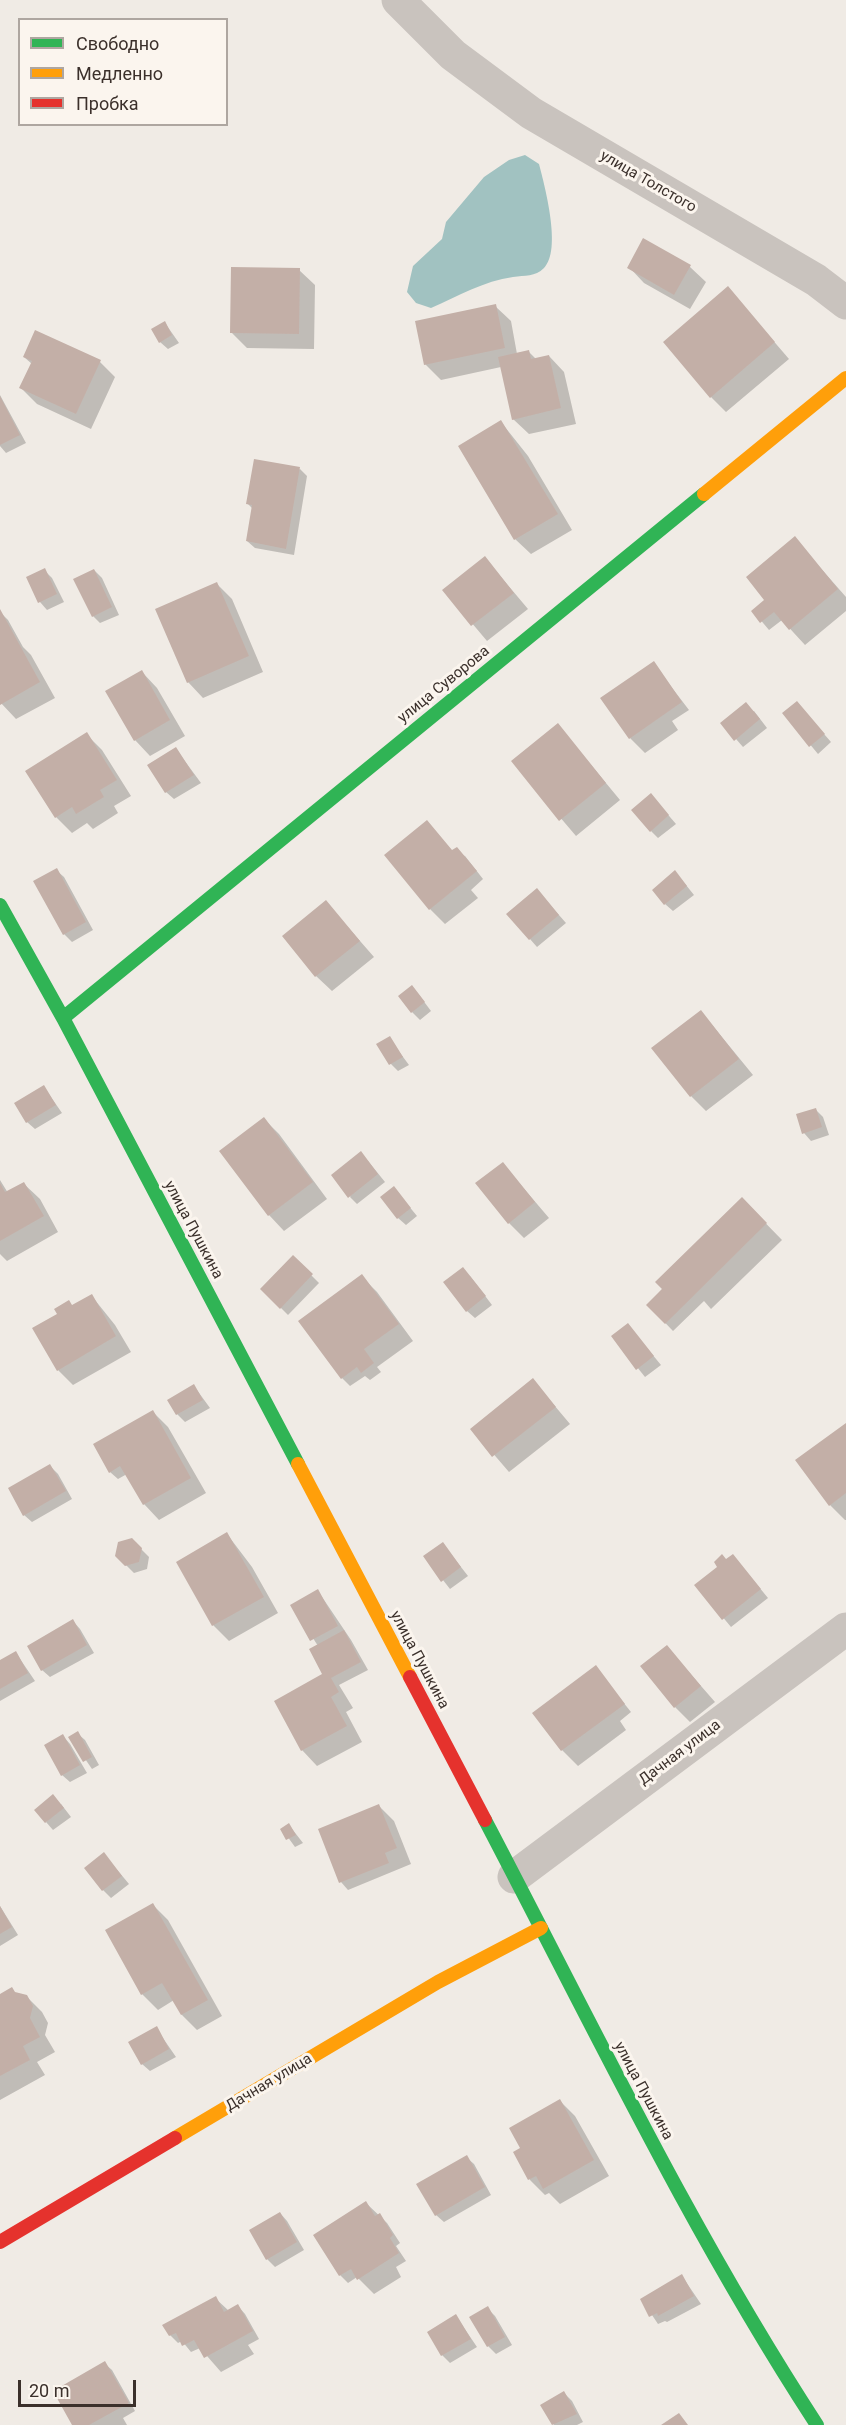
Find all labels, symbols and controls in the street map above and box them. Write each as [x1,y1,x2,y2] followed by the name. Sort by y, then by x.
[18,18,228,126] legend
[76,33,159,54] text: Свободно
[76,63,163,84] text: Медленно
[76,93,139,114] text: Пробка
[597,147,699,217] street label: улица Толстого
[395,643,493,727] street label: улица Суворова
[160,1178,226,1282] street label: улица Пушкина
[386,1608,452,1712] street label: улица Пушкина
[636,1716,724,1790] street label: Дачная улица
[610,2039,676,2143] street label: улица Пушкина
[223,2050,315,2116] street label: Дачная улица
[21,2368,140,2406] scale bar
[29,2380,69,2401] text: 20 m

